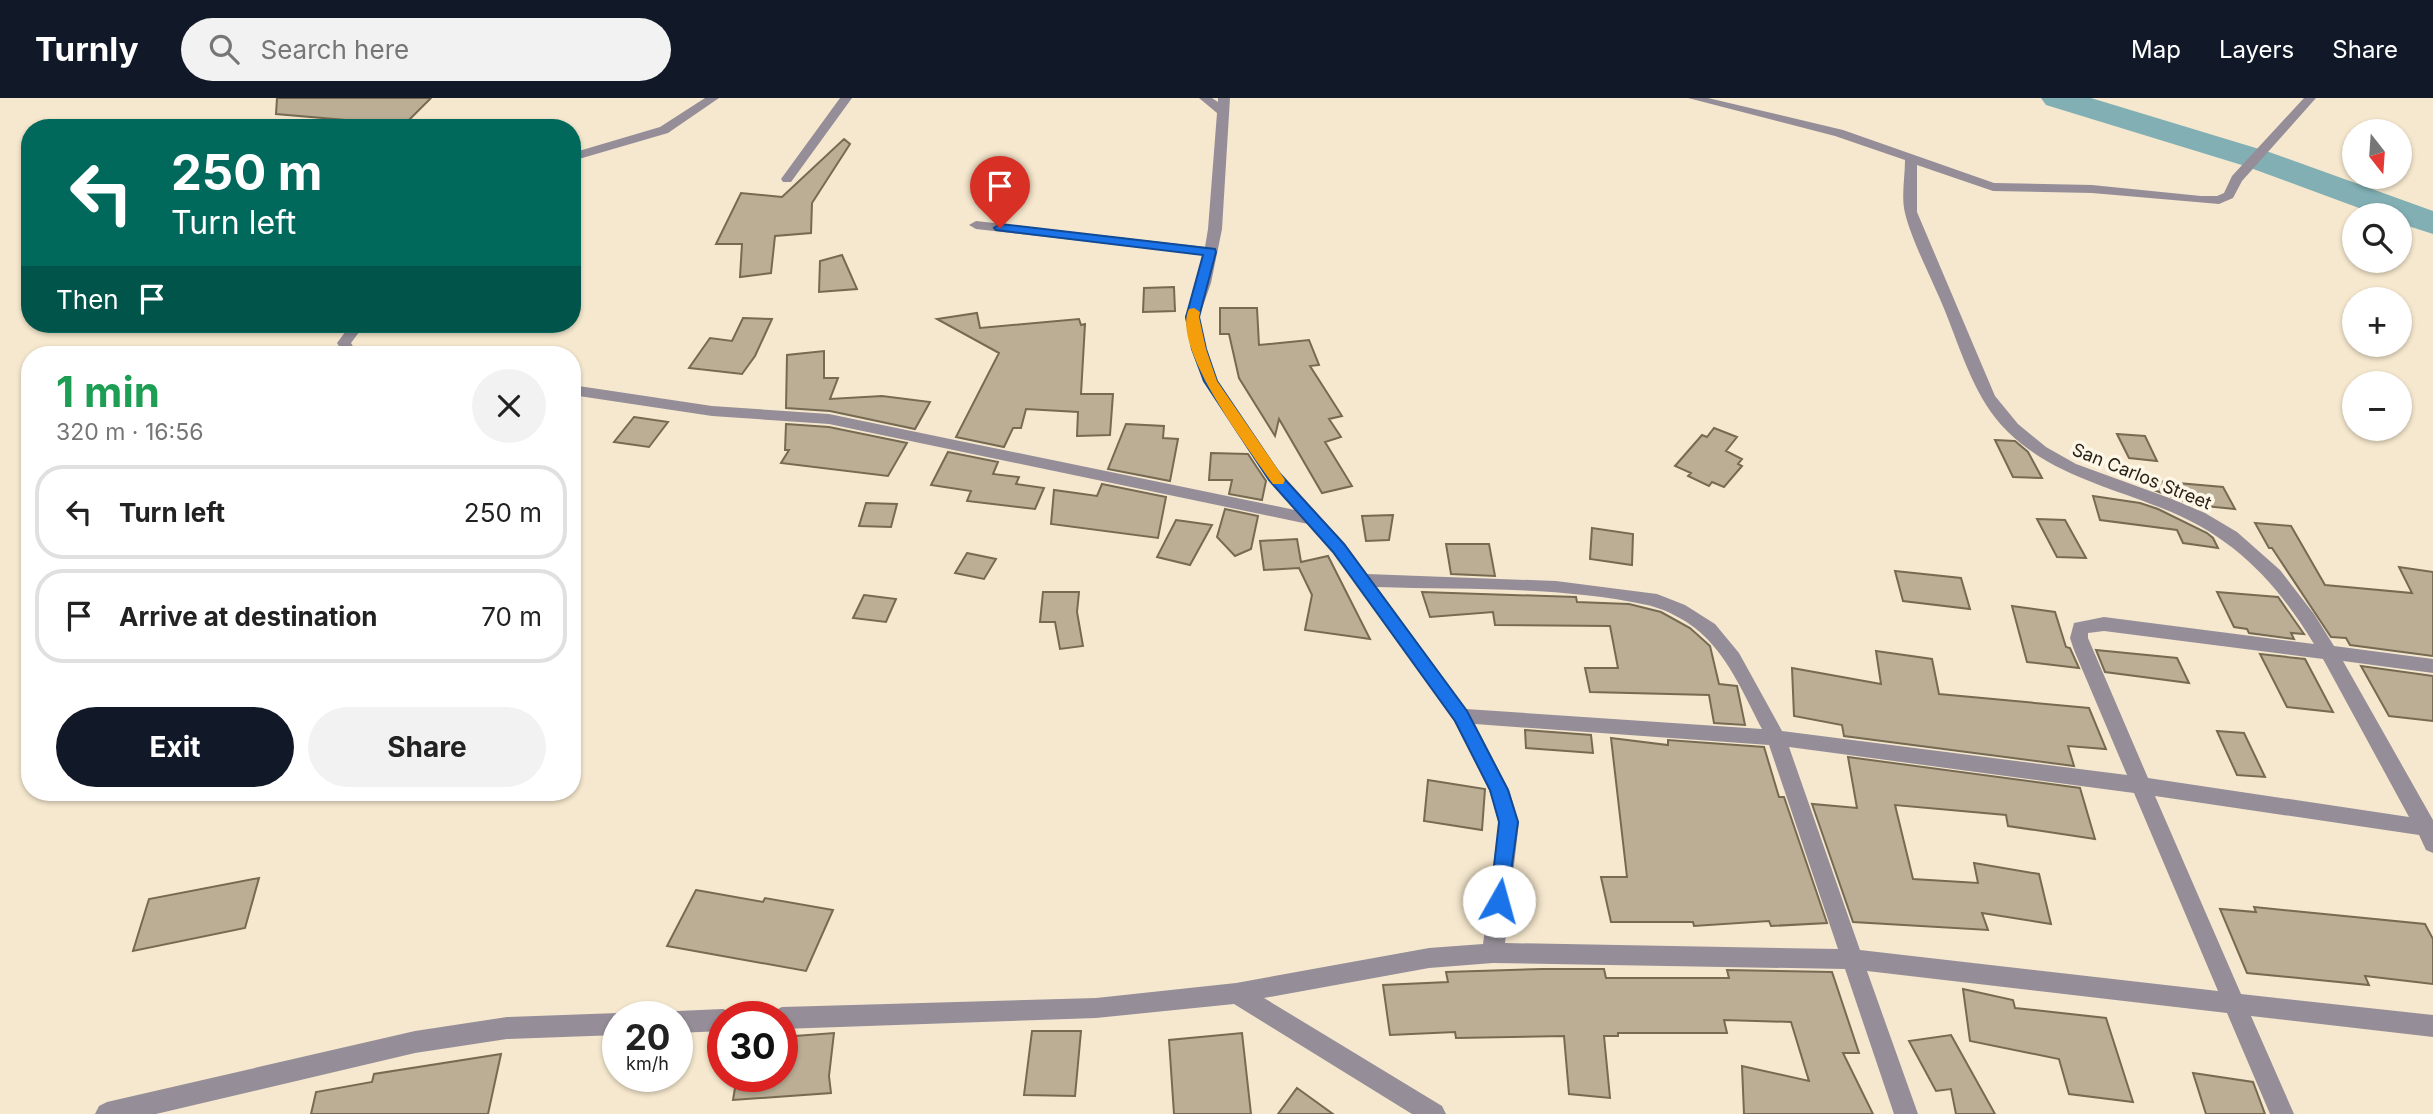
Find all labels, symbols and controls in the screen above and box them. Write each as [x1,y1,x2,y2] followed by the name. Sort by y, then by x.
[181,18,671,81] search box
[35,29,139,69] text: Turnly
[205,30,243,68] icon: search
[261,34,409,65] text: Search here
[2131,35,2181,64] text: Map
[2219,35,2294,64] text: Layers
[2332,35,2398,64] text: Share
[2342,119,2412,189] north arrow
[2342,119,2412,441] map controls
[171,143,323,202] text: 250 m
[56,147,147,238] icon: left
[970,156,1030,228] pin
[981,167,1019,205] icon: arrive
[171,203,296,242] text: Turn left
[2342,203,2412,273] button: search
[133,280,171,318] icon: arrive
[56,284,119,315] text: Then
[2342,287,2412,357] button: +
[56,366,160,417] text: 1 min
[472,369,546,443] button: close
[2342,371,2412,441] button: −
[56,418,203,446] text: 320 m · 16:56
[2069,439,2215,514] street label: San Carlos Street
[60,493,98,531] icon: left
[119,497,225,528] text: Turn left
[464,497,542,528] text: 250 m
[60,597,98,635] icon: arrive
[119,601,378,632] text: Arrive at destination
[481,601,542,632] text: 70 m
[56,707,294,787] button: Exit
[308,707,546,787] button: Share
[1462,864,1536,938] position arrow
[707,1001,798,1092] speed limit sign: 30
[625,1016,670,1058] text: 20
[626,1053,669,1074] text: km/h

